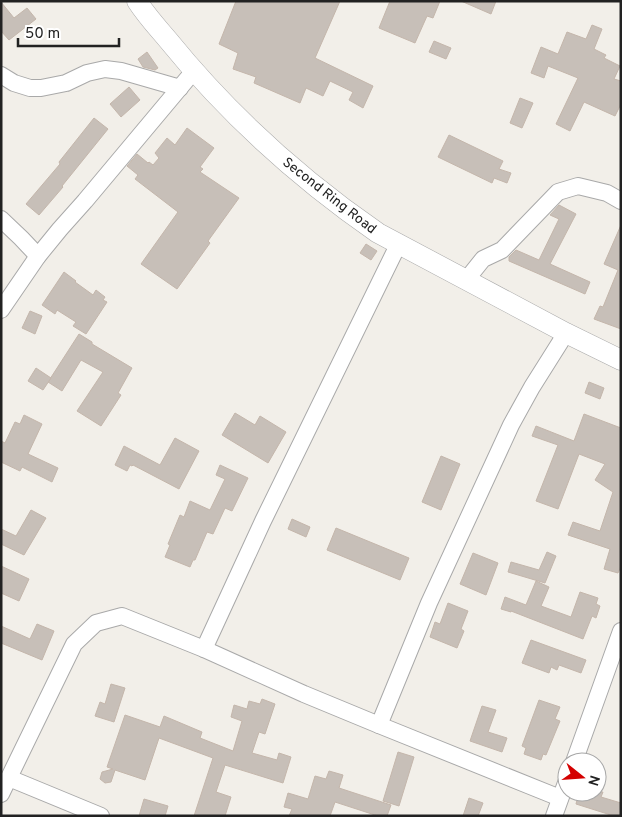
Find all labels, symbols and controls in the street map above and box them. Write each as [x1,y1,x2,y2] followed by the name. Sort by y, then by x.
[18,15,119,47] scale bar
[25,25,60,44] text: 50 m
[279,154,379,238] street label: Second Ring Road
[557,752,607,802] north arrow
[583,773,603,788] text: N

